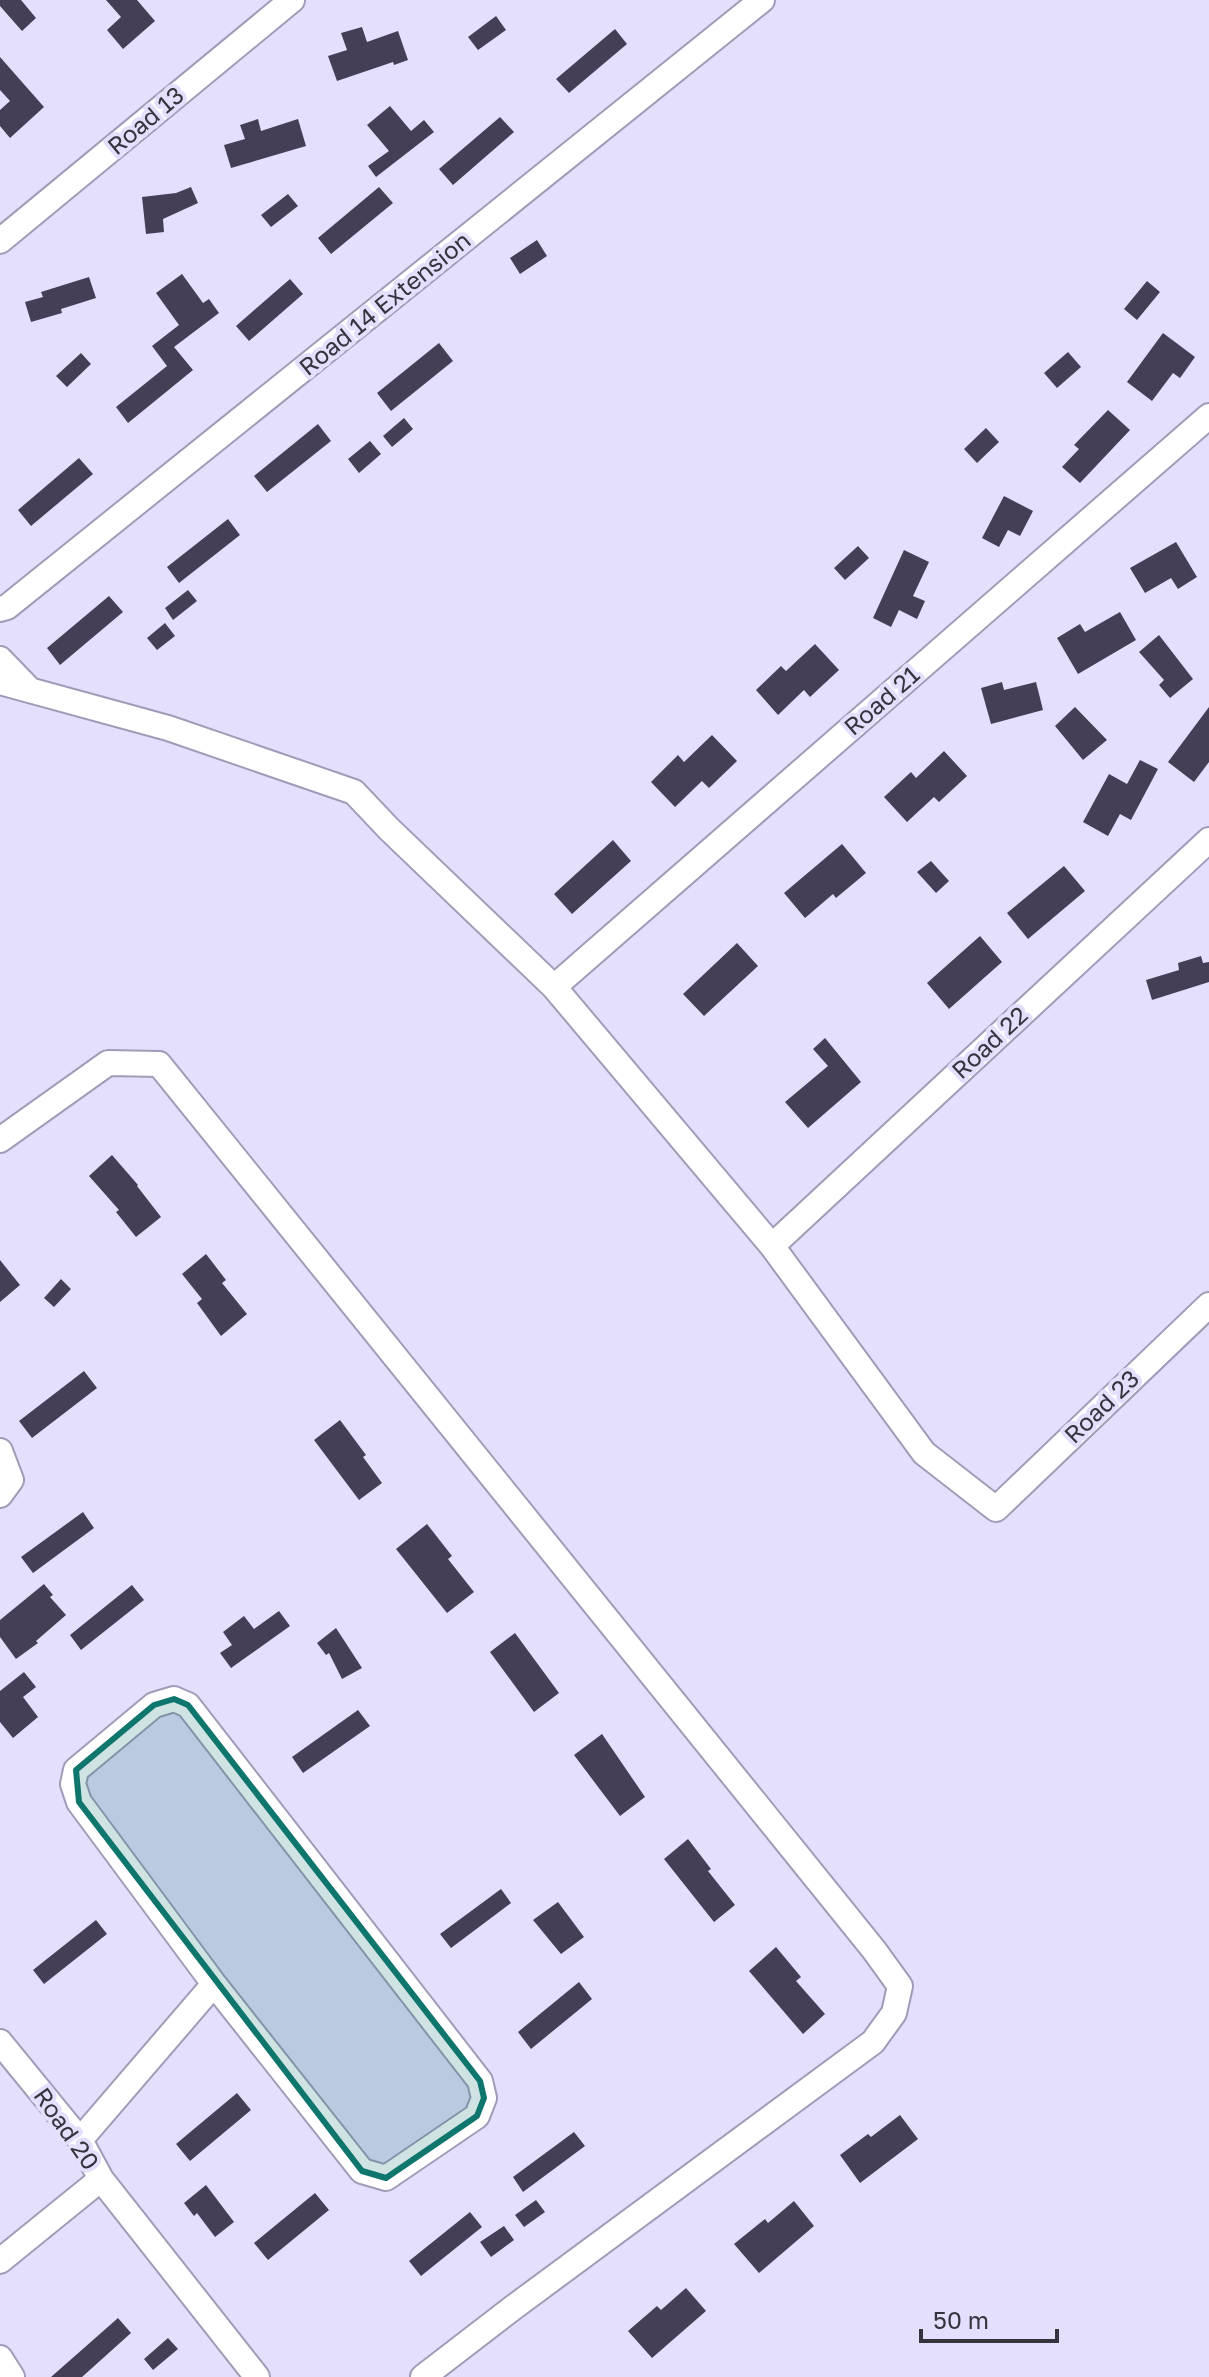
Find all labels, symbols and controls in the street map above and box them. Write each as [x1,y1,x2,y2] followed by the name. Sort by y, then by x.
[101,80,189,160] street label: Road 13
[293,225,476,381] street label: Road 14 Extension
[837,659,925,740] street label: Road 21
[945,1000,1033,1084] street label: Road 22
[1058,1363,1144,1449] street label: Road 23
[29,2081,106,2175] street label: Road 20
[921,2293,1057,2343] scale bar
[933,2305,989,2334] text: 50 m

